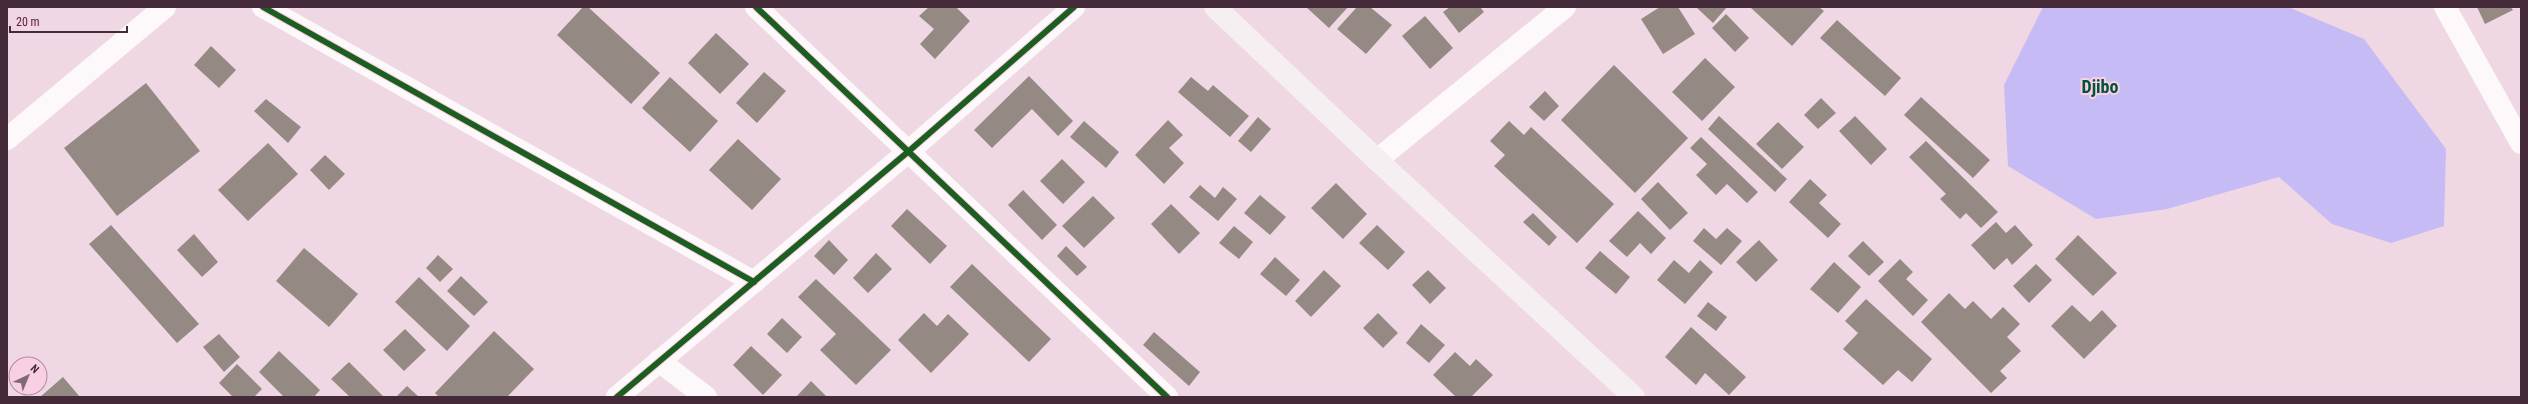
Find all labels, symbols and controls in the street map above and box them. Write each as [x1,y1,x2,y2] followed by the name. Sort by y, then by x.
[10,8,127,34] scale bar
[16,15,40,29] text: 20 m
[2082,76,2119,97] district label: Djibo
[8,356,48,396] north arrow
[28,362,42,376] text: N

